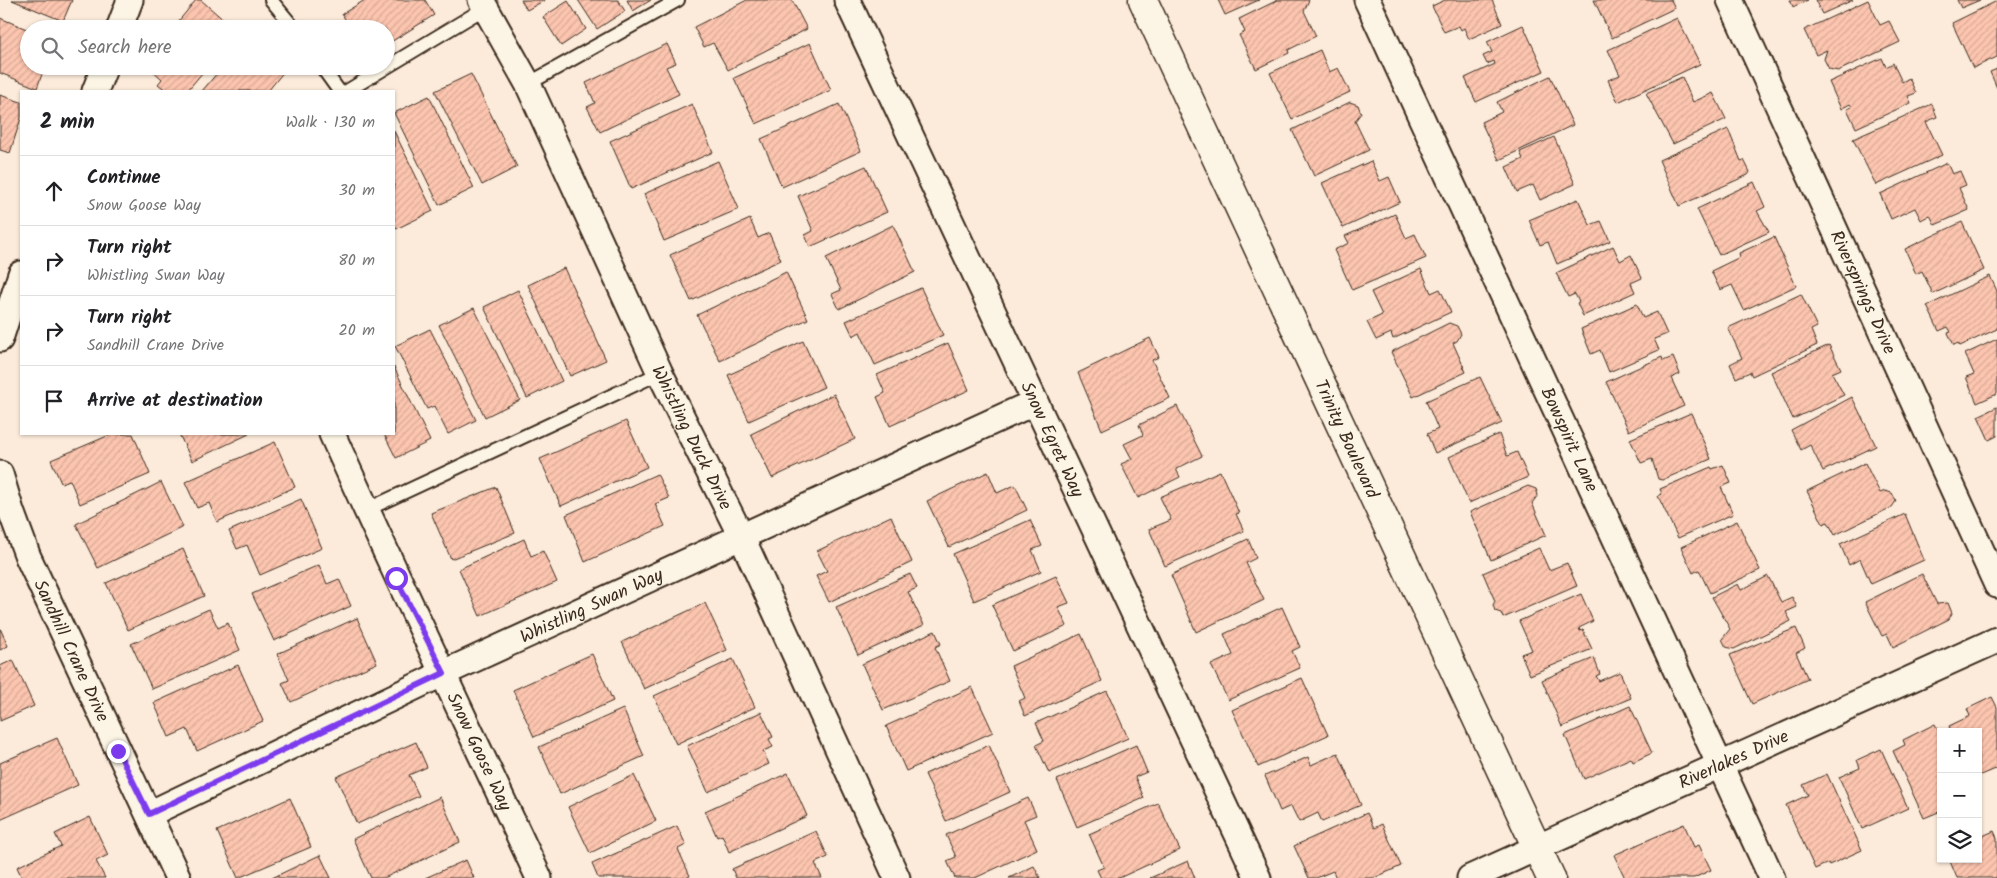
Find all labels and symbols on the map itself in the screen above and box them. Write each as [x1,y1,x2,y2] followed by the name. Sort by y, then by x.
[1821,226,1903,359] street label: Riversprings Drive
[642,361,739,516] street label: Whistling Duck Drive
[1305,375,1386,505] street label: Trinity Boulevard
[1012,377,1091,503] street label: Snow Egret Way
[1532,383,1605,497] street label: Bowspirit Lane
[516,561,669,652] street label: Whistling Swan Way
[385,567,408,590] route start
[25,575,116,727] street label: Sandhill Crane Drive
[438,688,519,817] street label: Snow Goose Way
[1674,723,1794,798] street label: Riverlakes Drive
[107,740,130,763] route end

